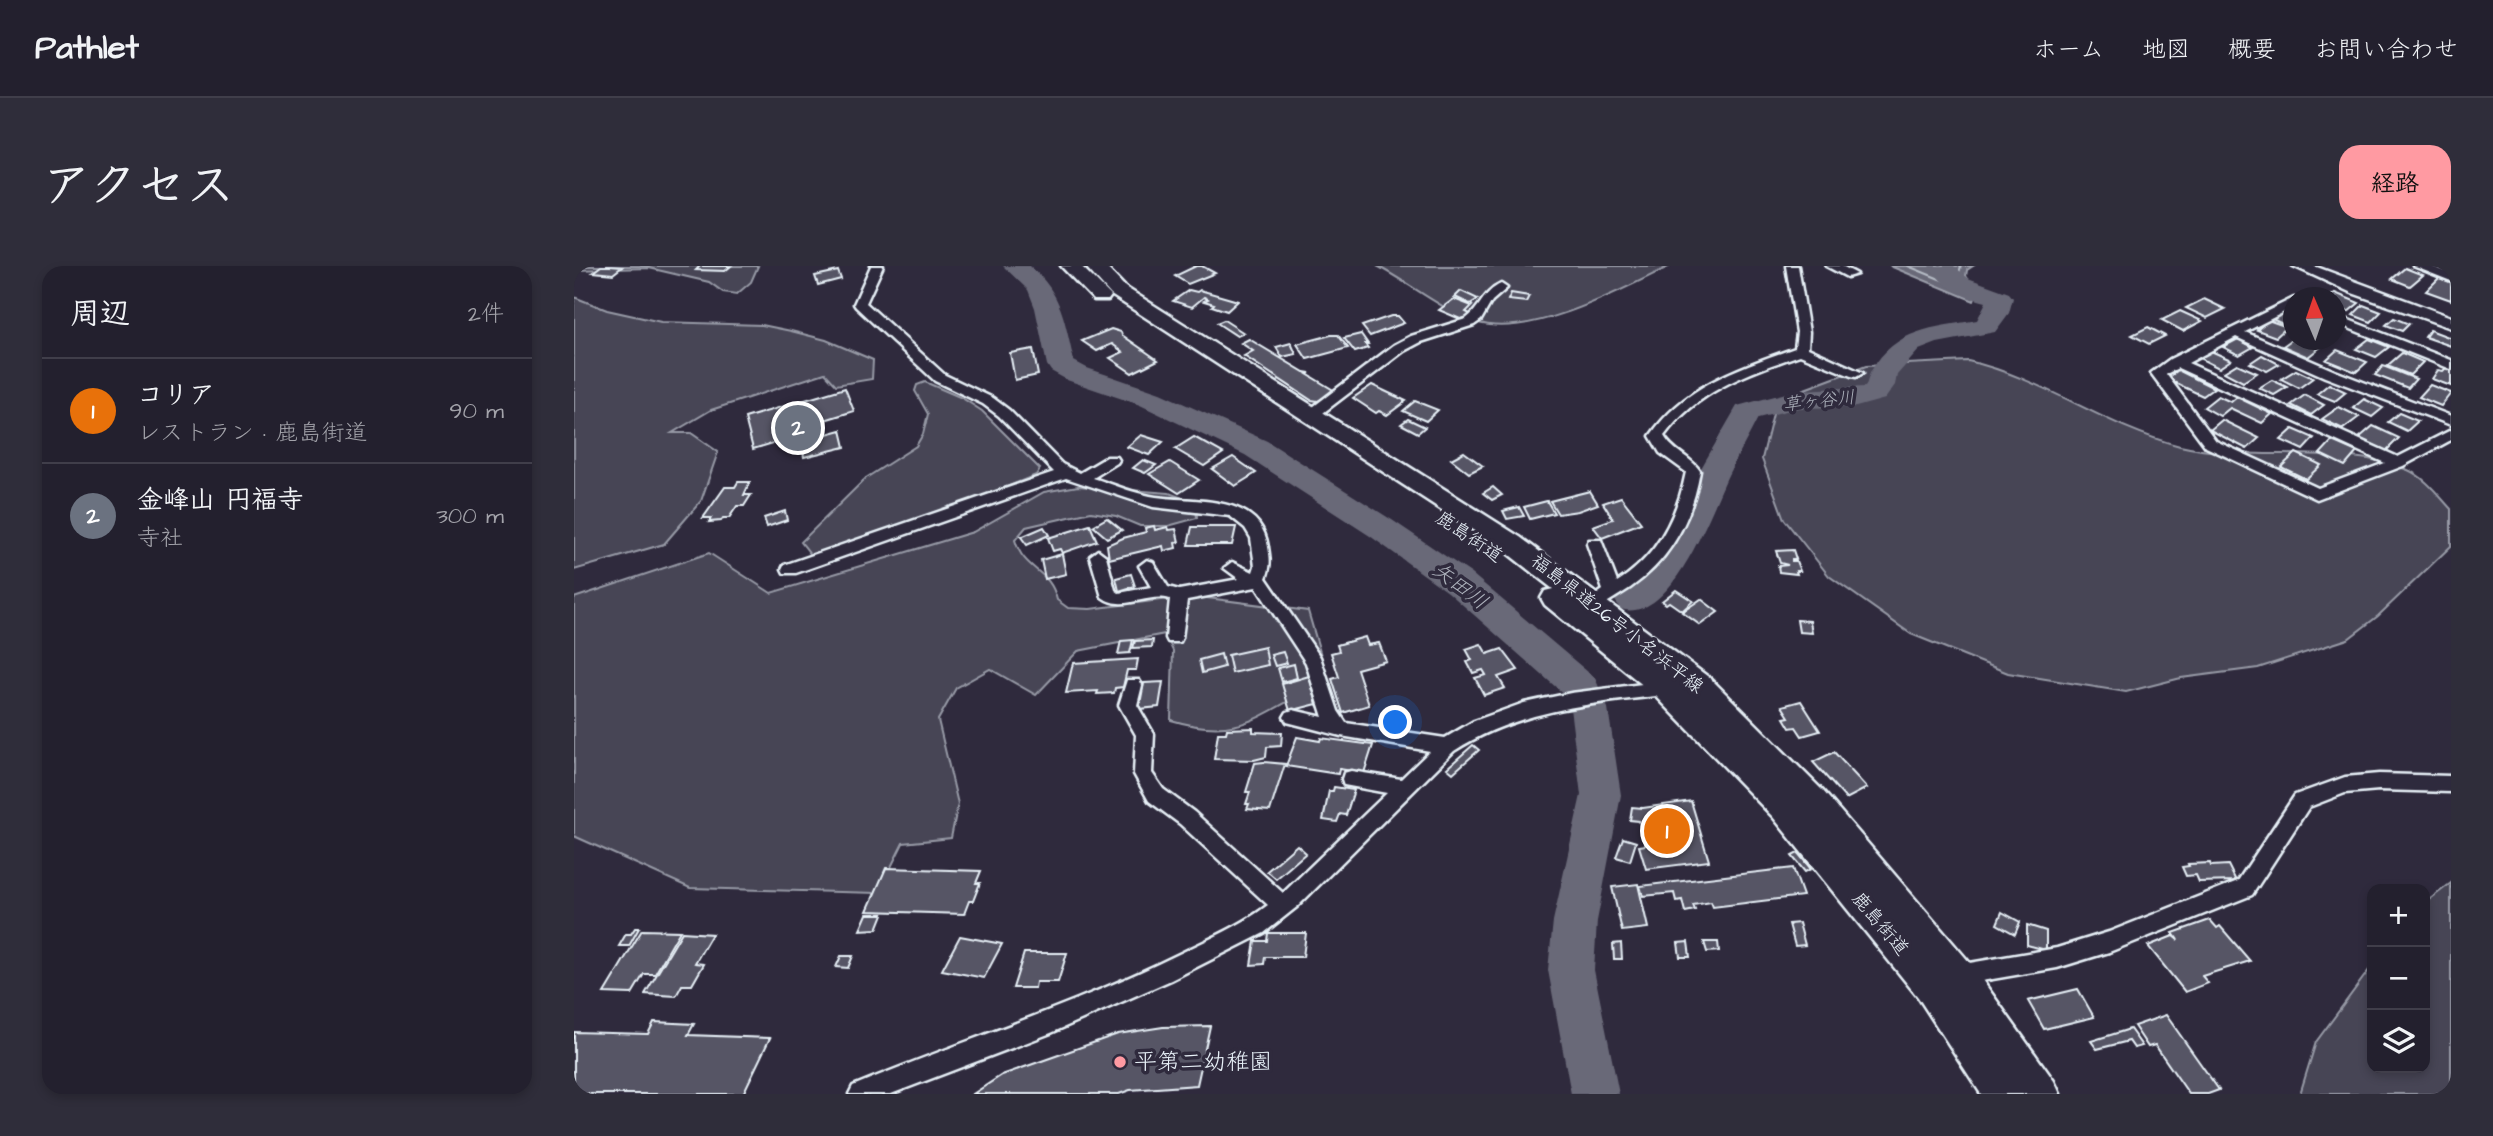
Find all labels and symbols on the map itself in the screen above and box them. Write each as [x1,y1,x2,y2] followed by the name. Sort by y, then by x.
[2283,287,2346,350] north arrow
[1782,385,1856,417] water label: 草ヶ谷川
[775,402,821,454] pin: 2
[1430,505,1508,569] street label: 鹿島街道
[1525,548,1709,700] street label: 福島県道26号小名浜平線
[1426,555,1494,617] water label: 矢田川
[1378,705,1412,739] your location
[1644,805,1690,857] pin: 1
[1845,886,1915,962] street label: 鹿島街道
[1134,1046,1272,1078] place label: 平第二幼稚園
[1112,1054,1128,1070] marker: 平第二幼稚園

